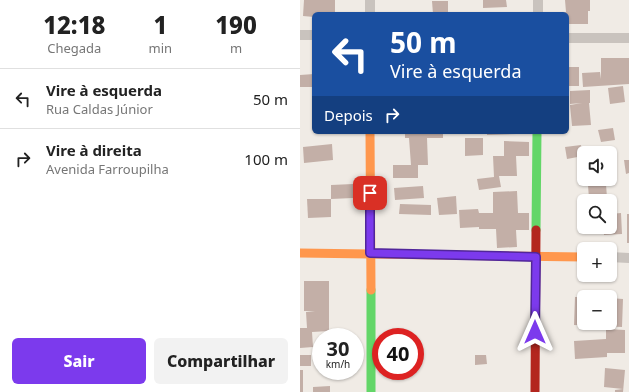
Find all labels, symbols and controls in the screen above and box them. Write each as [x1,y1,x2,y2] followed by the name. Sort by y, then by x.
[43,8,105,41] text: 12:18
[153,8,167,41] text: 1
[215,8,257,41] text: 190
[390,23,457,61] text: 50 m
[324,28,376,80] icon: left
[47,39,101,57] text: Chegada
[149,39,172,57] text: min
[230,39,242,57] text: m
[390,59,522,83] text: Vire à esquerda
[46,80,162,100] text: Vire à esquerda
[12,88,34,110] icon: left
[253,89,288,109] text: 50 m
[46,100,153,118] text: Rua Caldas Júnior
[381,104,403,126] icon: right
[324,105,373,125] text: Depois
[46,140,142,160] text: Vire à direita
[577,146,617,330] map controls
[577,146,617,186] button: sound
[12,148,34,170] icon: right
[244,149,288,169] text: 100 m
[46,160,169,178] text: Avenida Farroupilha
[353,176,387,210] pin
[359,182,381,204] icon: arrive
[577,194,617,234] button: search
[577,242,617,282] button: +
[577,290,617,330] button: −
[514,311,556,353] position arrow
[372,328,424,380] speed limit sign: 40
[327,335,349,362] text: 30
[12,338,146,384] button: Sair
[154,338,288,384] button: Compartilhar
[326,357,350,371] text: km/h

